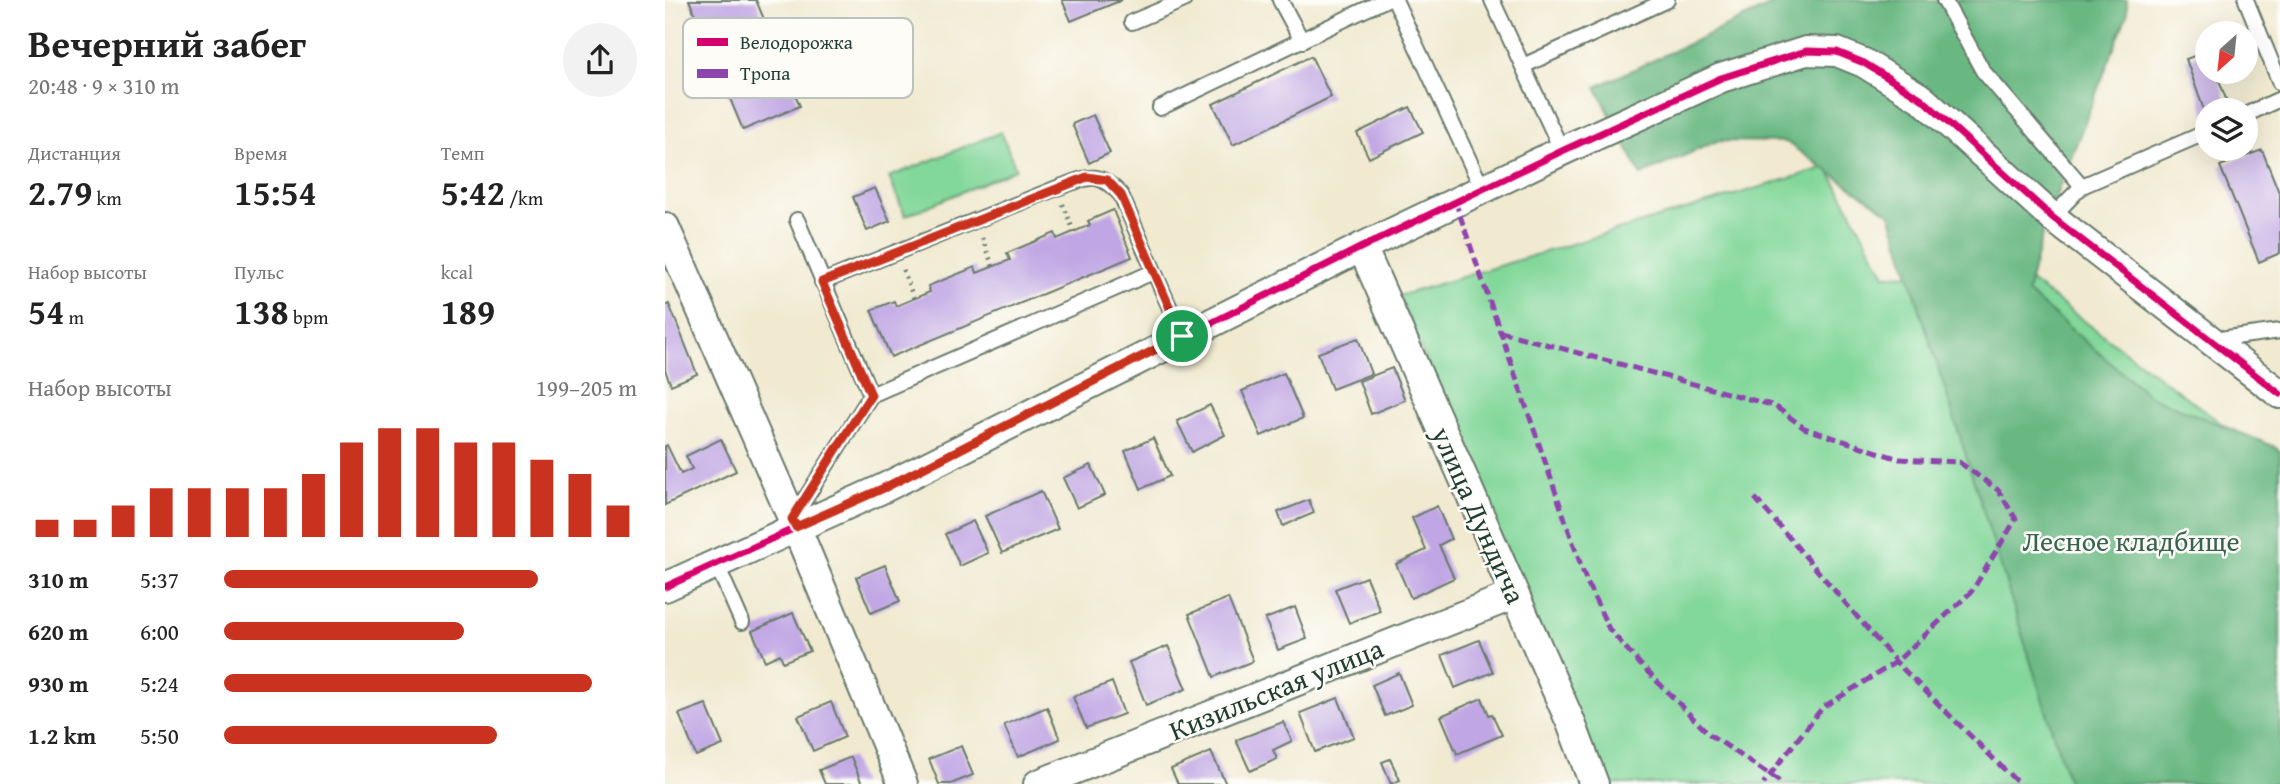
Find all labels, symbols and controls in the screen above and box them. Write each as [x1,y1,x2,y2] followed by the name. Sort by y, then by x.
[28,15,306,71] text: Вечерний забег
[683,18,913,98] legend
[2195,21,2257,84] north arrow
[2195,21,2258,161] map controls
[563,23,637,97] button: share
[740,28,853,56] text: Велодорожка
[740,59,790,87] text: Тропа
[28,69,180,102] text: 20:48 · 9 × 310 m
[2195,98,2258,161] button: layers
[28,139,121,167] text: Дистанция
[234,139,287,167] text: Время
[441,139,485,167] text: Темп
[28,167,92,218] text: 2.79
[234,167,317,218] text: 15:54
[441,167,505,218] text: 5:42
[92,184,122,212] text: km
[505,184,543,212] text: /km
[28,258,147,286] text: Набор высоты
[234,258,284,286] text: Пульс
[441,258,473,286] text: kcal
[28,286,64,337] text: 54
[234,286,289,337] text: 138
[441,286,495,337] text: 189
[64,303,84,331] text: m
[289,303,329,331] text: bpm
[1152,306,1212,366] pin
[1163,317,1201,355] icon: arrive
[28,371,172,404] text: Набор высоты
[536,371,637,404] text: 199–205 m
[1422,419,1537,611] street label: улица Дундича
[2022,520,2240,561] park label: Лесное кладбище
[28,563,89,596] text: 310 m
[140,563,179,596] text: 5:37
[28,615,89,648] text: 620 m
[140,615,179,648] text: 6:00
[1163,627,1390,750] street label: Кизильская улица
[28,667,89,700] text: 930 m
[140,667,179,700] text: 5:24
[28,719,96,752] text: 1.2 km
[140,719,179,752] text: 5:50

